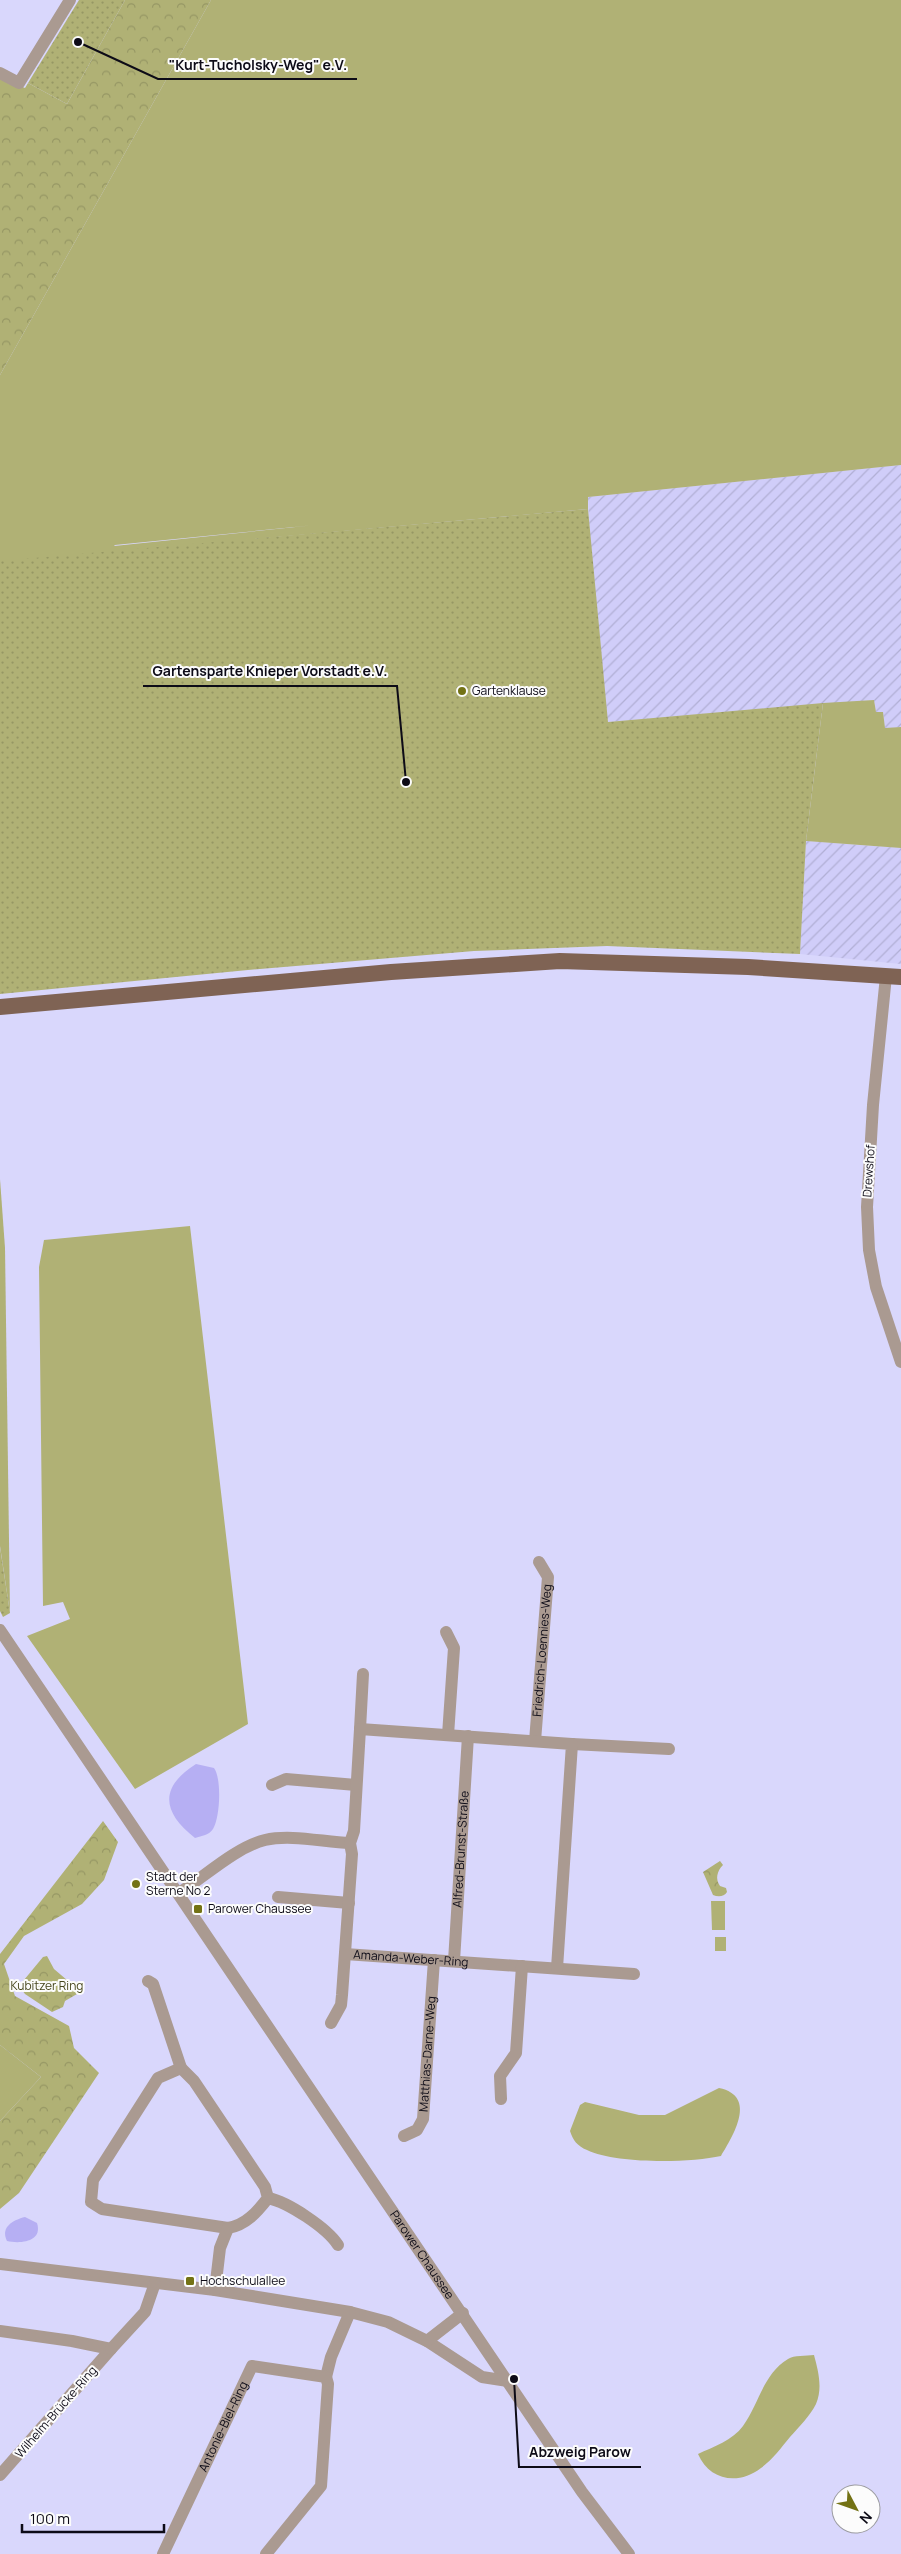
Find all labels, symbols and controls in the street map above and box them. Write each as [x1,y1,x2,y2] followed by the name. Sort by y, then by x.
[158,50,357,79] callout: "Kurt-Tucholsky-Weg" e.V.
[169,55,347,74] text: "Kurt-Tucholsky-Weg" e.V.
[143,657,397,686] callout: Gartensparte Knieper Vorstadt e.V.
[153,661,387,680] text: Gartensparte Knieper Vorstadt e.V.
[472,682,546,699] place label: Gartenklause
[456,685,468,697] marker: Gartenklause
[858,1143,879,1198] street label: Drewshof
[528,1583,555,1717] street label: Friedrich-Loennies-Weg
[448,1790,473,1908] street label: Alfred-Brunst-Straße
[146,1868,211,1899] place label: Stadt der Sterne No 2
[130,1878,142,1890] marker: Stadt der Sterne No 2
[208,1900,312,1917] place label: Parower Chaussee
[192,1903,204,1915] marker: Parower Chaussee
[353,1946,469,1971] street label: Amanda-Weber-Ring
[11,1977,83,1994] park label: Kubitzer Ring
[415,1996,439,2112] street label: Matthias-Darne-Weg
[386,2207,458,2302] street label: Parower Chaussee
[200,2272,285,2289] place label: Hochschulallee
[184,2275,196,2287] marker: Hochschulallee
[11,2362,100,2461] street label: Wilhelm-Brücke-Ring
[194,2378,252,2474] street label: Antonie-Biel-Ring
[519,2438,641,2467] callout: Abzweig Parow
[529,2442,631,2461] text: Abzweig Parow
[831,2484,881,2534] north arrow
[22,2502,165,2534] scale bar
[30,2508,70,2529] text: 100 m
[856,2508,877,2528] text: N

